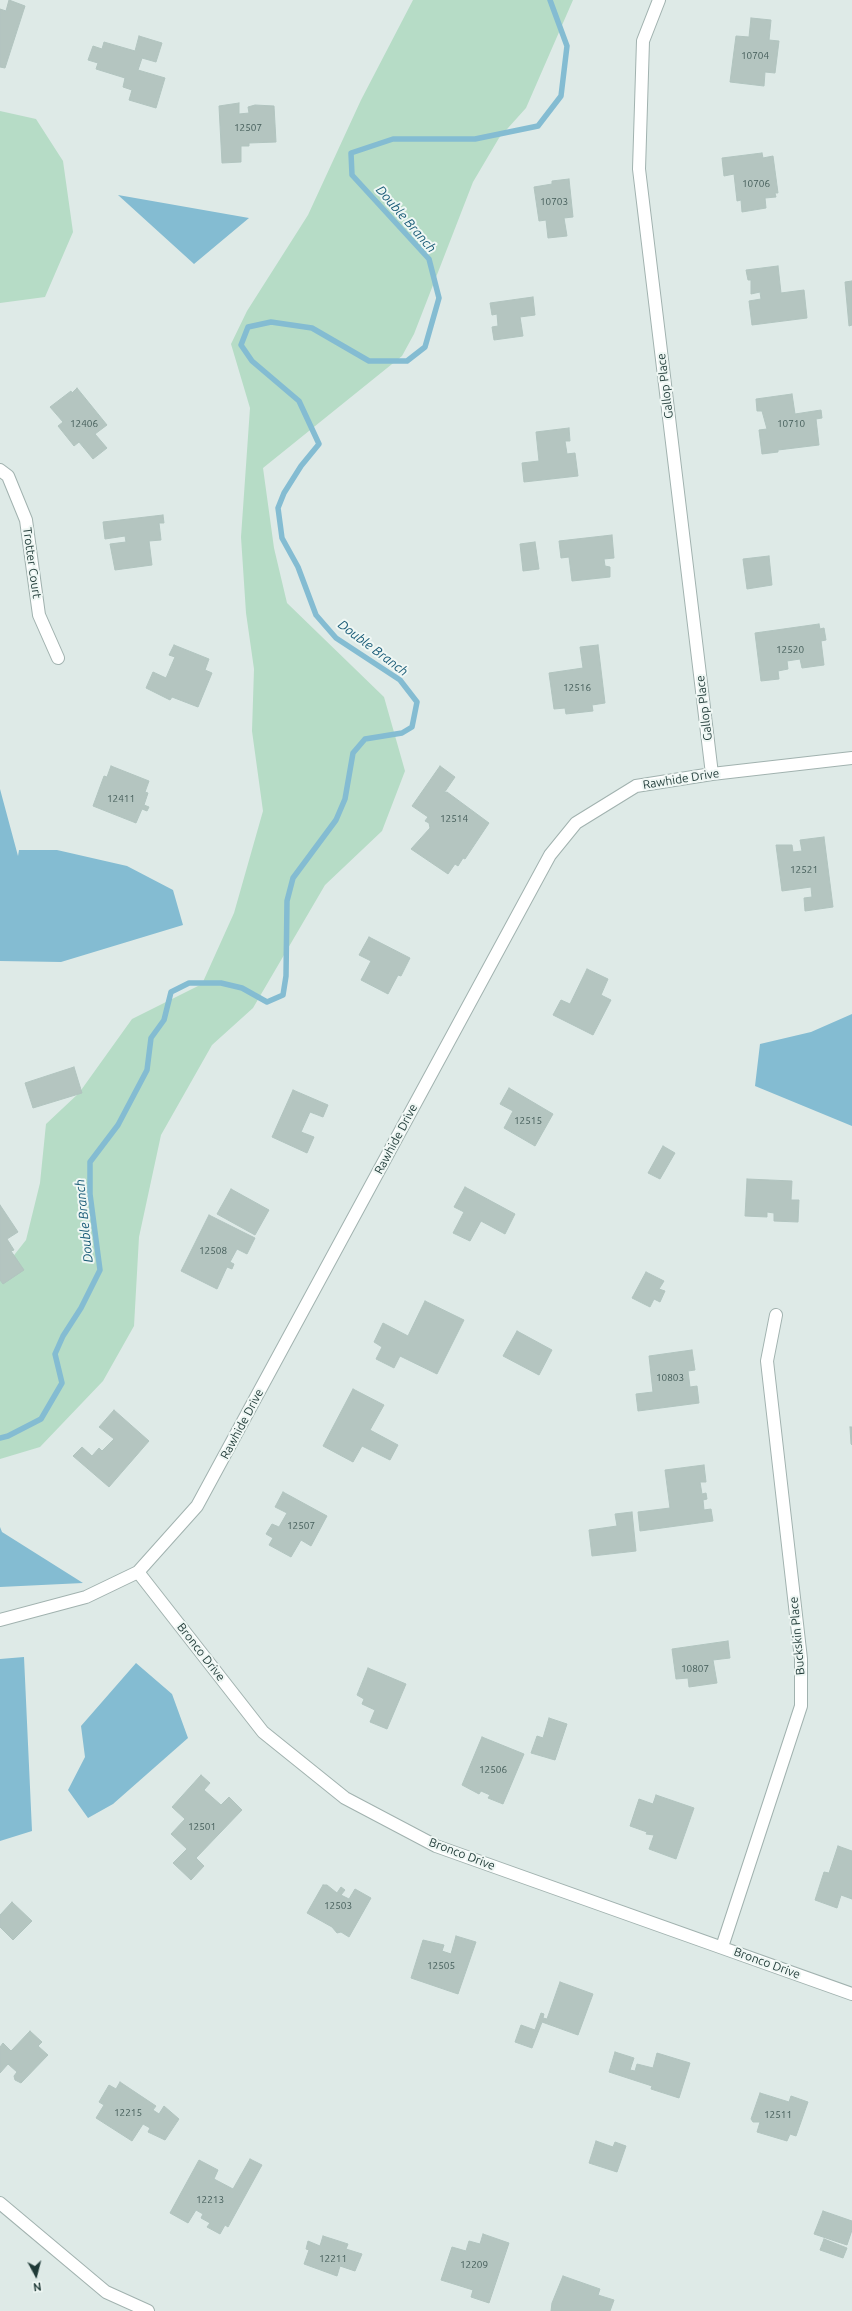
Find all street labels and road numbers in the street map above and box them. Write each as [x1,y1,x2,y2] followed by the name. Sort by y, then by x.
[654,352,676,420] street label: Gallop Place
[20,527,44,599] street label: Trotter Court
[693,674,715,742] street label: Gallop Place
[642,766,720,792] street label: Rawhide Drive
[371,1101,421,1177] street label: Rawhide Drive
[217,1386,267,1462] street label: Rawhide Drive
[786,1596,808,1676] street label: Buckskin Place
[174,1620,228,1684] street label: Bronco Drive
[427,1835,497,1873] street label: Bronco Drive
[732,1944,802,1982] street label: Bronco Drive

